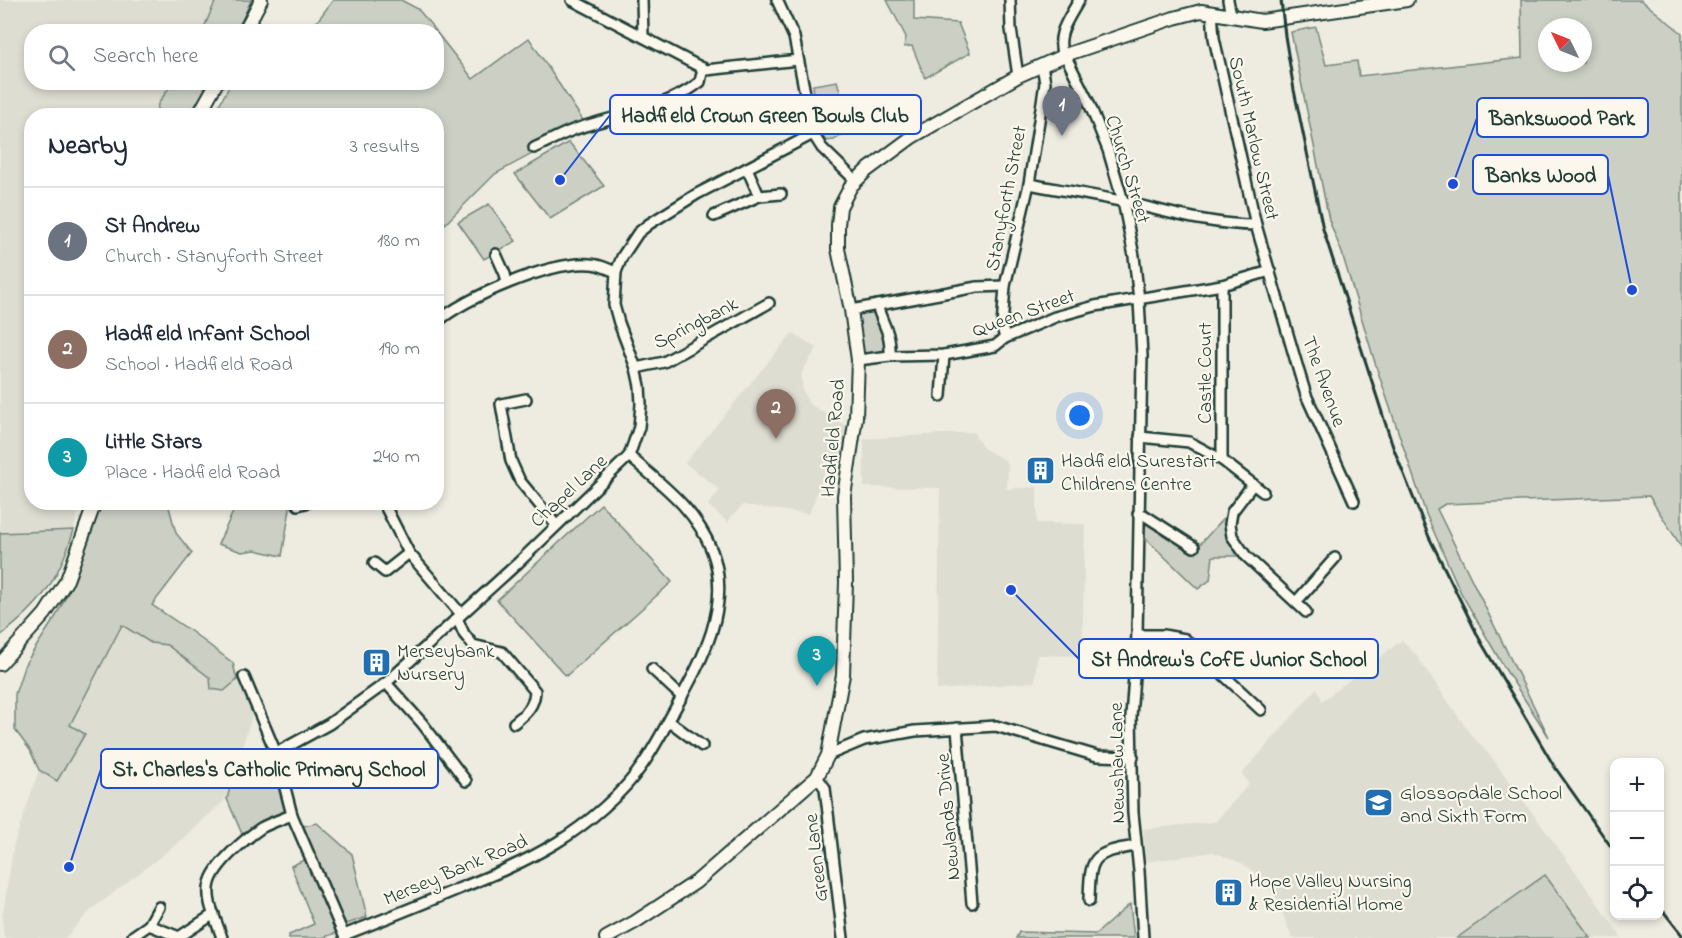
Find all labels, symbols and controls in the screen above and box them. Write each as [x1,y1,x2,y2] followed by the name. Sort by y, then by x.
[1538,18,1592,72] north arrow
[24,24,444,90] search box
[45,41,78,74] icon: search
[93,41,198,73] text: Search here
[1220,54,1286,224] street label: South Marlow Street
[1042,86,1082,136] pin: 1
[610,95,921,134] callout: Hadfield Crown Green Bowls Club
[1477,98,1648,137] callout: Bankswood Park
[621,102,910,132] text: Hadfield Crown Green Bowls Club
[1488,105,1636,135] text: Bankswood Park
[1096,112,1157,228] street label: Church Street
[979,123,1036,274] street label: Stanyforth Street
[48,128,127,166] text: Nearby
[350,133,420,162] text: 3 results
[1473,155,1608,194] callout: Banks Wood
[1485,162,1597,192] text: Banks Wood
[105,211,200,243] text: St Andrew
[64,227,71,256] text: 1
[377,227,420,256] text: 180 m
[105,243,323,272] text: Church · Stanyforth Street
[968,282,1080,346] street label: Queen Street
[649,290,744,359] street label: Springbank
[105,319,310,351] text: Hadfield Infant School
[1192,322,1221,424] street label: Castle Court
[1293,332,1352,431] street label: The Avenue
[63,335,72,364] text: 2
[378,335,420,364] text: 190 m
[105,351,293,380] text: School · Hadfield Road
[815,378,854,499] street label: Hadfield Road
[756,390,796,439] pin: 2
[1065,401,1094,430] your location
[105,427,202,459] text: Little Stars
[63,443,72,472] text: 3
[373,443,420,472] text: 240 m
[525,448,615,535] street label: Chapel Lane
[1061,448,1216,500] place label: Hadfield Surestart Childrens Centre
[1024,455,1056,487] building icon: Hadfield Surestart Childrens Centre
[105,459,280,488] text: Place · Hadfield Road
[798,636,836,686] pin: 3
[397,638,495,690] place label: Merseybank Nursery
[1079,639,1378,678] callout: St Andrew's CofE Junior School
[360,646,392,678] building icon: Merseybank Nursery
[1091,646,1367,676] text: St Andrew's CofE Junior School
[1103,702,1134,824] street label: Newshaw Lane
[101,749,438,788] callout: St. Charles's Catholic Primary School
[929,752,969,881] street label: Newlands Drive
[112,756,426,788] text: St. Charles's Catholic Primary School
[1610,758,1664,920] map controls
[1610,758,1664,812] button: +
[1400,780,1562,832] place label: Glossopdale School and Sixth Form
[1363,787,1395,819] school or university icon: Glossopdale School and Sixth Form
[798,812,837,903] street label: Green Lane
[1610,812,1664,866] button: −
[379,828,532,915] street label: Mersey Bank Road
[1610,866,1664,920] button: locate
[1249,868,1412,920] place label: Hope Valley Nursing & Residential Home
[1212,876,1244,908] building icon: Hope Valley Nursing & Residential Home

